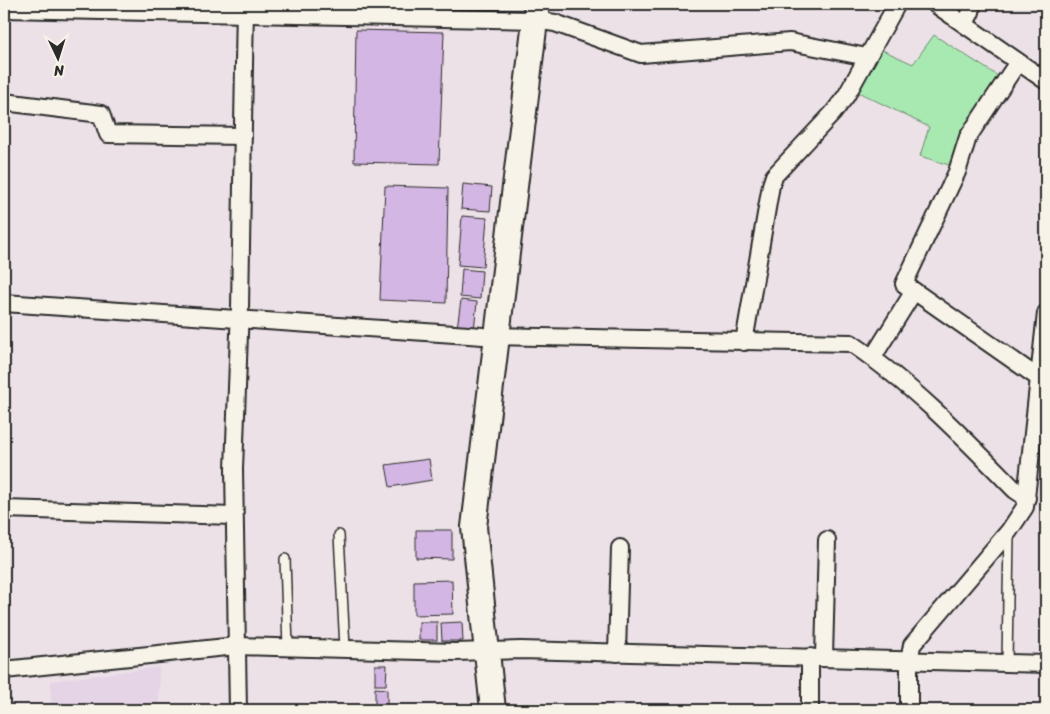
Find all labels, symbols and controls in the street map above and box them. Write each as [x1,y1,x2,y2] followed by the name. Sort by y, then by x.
[32,32,82,82] north arrow
[53,58,66,83] text: N

